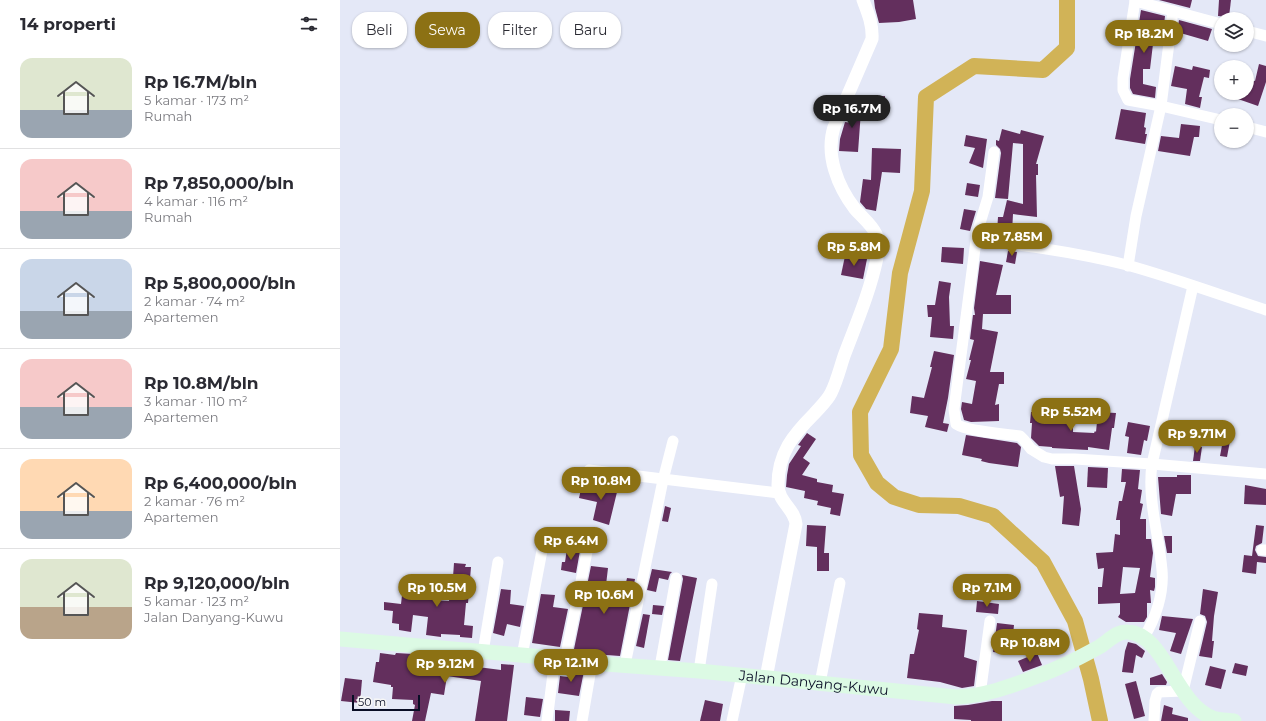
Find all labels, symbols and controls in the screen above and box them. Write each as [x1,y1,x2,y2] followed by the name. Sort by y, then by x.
[352,12,407,48] chip: Beli
[415,12,480,48] chip: Sewa
[488,12,552,48] chip: Filter
[560,12,621,48] chip: Baru
[1214,12,1254,148] map controls
[1214,12,1254,52] button: layers
[298,13,320,35] icon: filters
[20,14,116,34] text: 14 properti
[1103,20,1185,54] pin: Rp 18.2M
[1114,25,1174,41] text: Rp 18.2M
[1214,60,1254,100] button: +
[144,72,257,92] text: Rp 16.7M/bln
[52,74,100,122] icon: home
[144,92,249,108] text: 5 kamar · 173 m²
[811,95,893,129] pin: Rp 16.7M
[822,100,882,116] text: Rp 16.7M
[144,108,192,124] text: Rumah
[1214,108,1254,148] button: −
[144,173,294,193] text: Rp 7,850,000/bln
[52,175,100,223] icon: home
[144,193,248,209] text: 4 kamar · 116 m²
[144,209,192,225] text: Rumah
[971,223,1053,257] pin: Rp 7.85M
[981,228,1043,244] text: Rp 7.85M
[817,233,891,267] pin: Rp 5.8M
[827,238,881,254] text: Rp 5.8M
[144,273,296,293] text: Rp 5,800,000/bln
[52,275,100,323] icon: home
[144,293,245,309] text: 2 kamar · 74 m²
[144,309,219,325] text: Apartemen
[144,373,259,393] text: Rp 10.8M/bln
[52,375,100,423] icon: home
[144,393,248,409] text: 3 kamar · 110 m²
[1030,398,1112,432] pin: Rp 5.52M
[1040,403,1102,419] text: Rp 5.52M
[144,409,219,425] text: Apartemen
[1156,420,1238,454] pin: Rp 9.71M
[1167,425,1227,441] text: Rp 9.71M
[560,467,642,501] pin: Rp 10.8M
[571,472,631,488] text: Rp 10.8M
[144,473,297,493] text: Rp 6,400,000/bln
[52,475,100,523] icon: home
[144,493,245,509] text: 2 kamar · 76 m²
[144,509,219,525] text: Apartemen
[534,527,608,561] pin: Rp 6.4M
[543,532,599,548] text: Rp 6.4M
[144,573,290,593] text: Rp 9,120,000/bln
[396,574,478,608] pin: Rp 10.5M
[950,574,1024,608] pin: Rp 7.1M
[52,575,100,623] icon: home
[407,579,467,595] text: Rp 10.5M
[962,579,1012,595] text: Rp 7.1M
[563,581,645,615] pin: Rp 10.6M
[574,586,634,602] text: Rp 10.6M
[144,593,249,609] text: 5 kamar · 123 m²
[144,609,284,625] text: Jalan Danyang-Kuwu
[989,629,1071,663] pin: Rp 10.8M
[1000,634,1060,650] text: Rp 10.8M
[530,649,612,683] pin: Rp 12.1M
[404,650,486,684] pin: Rp 9.12M
[543,654,599,670] text: Rp 12.1M
[416,655,474,671] text: Rp 9.12M
[737,666,890,699] street label: Jalan Danyang-Kuwu
[352,693,420,712] scale bar
[358,695,386,709] text: 50 m

